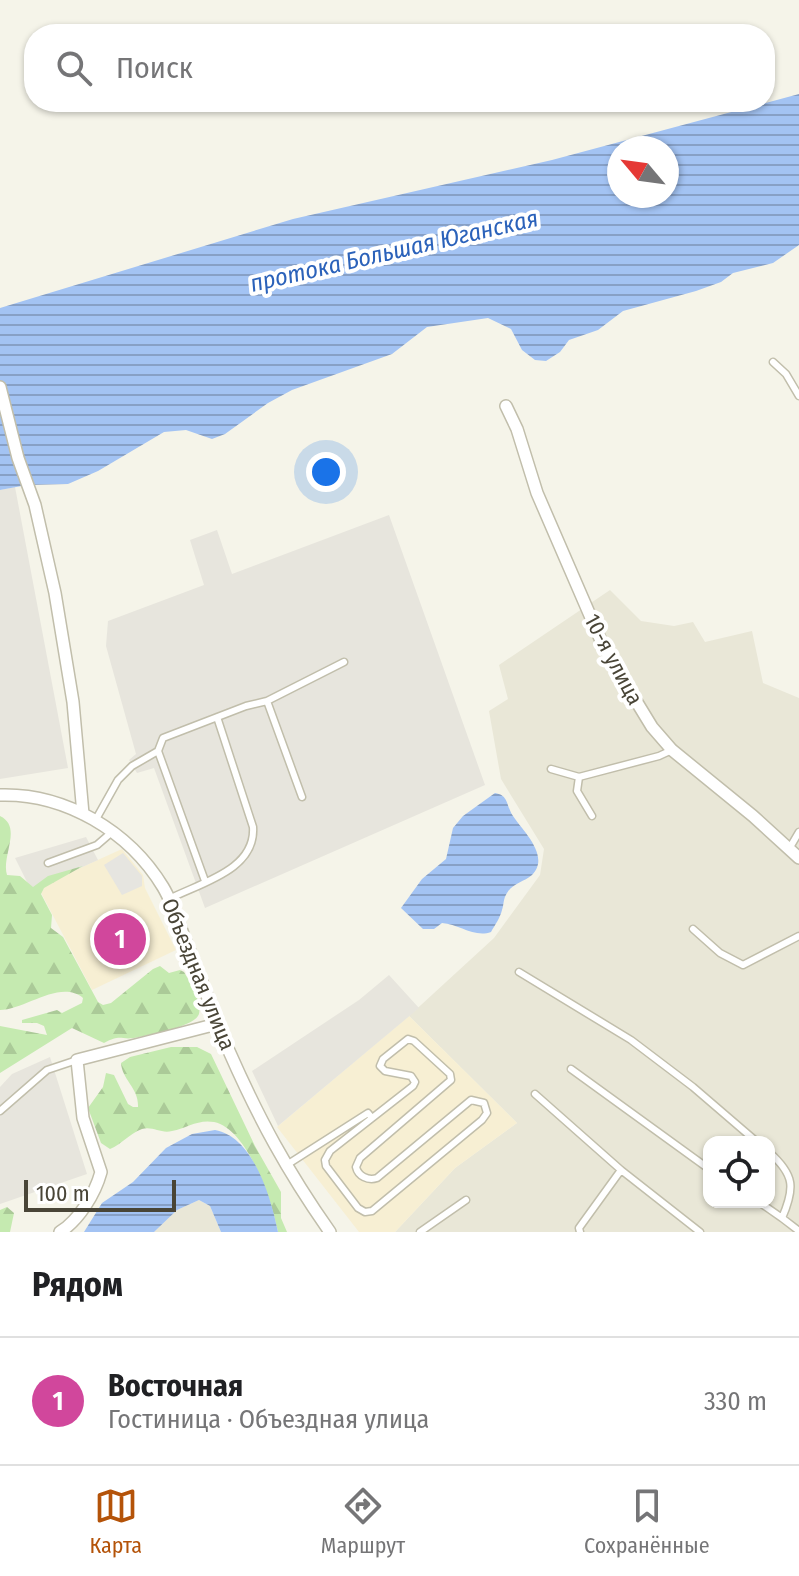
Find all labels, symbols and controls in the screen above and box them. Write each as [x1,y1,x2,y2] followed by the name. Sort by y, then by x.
[24,24,775,112] search box
[52,46,96,90] icon: search
[116,50,193,86] text: Поиск
[607,136,679,208] north arrow
[247,204,541,298] water label: протока Большая Юганская
[306,452,346,492] your location
[578,609,649,709] street label: 10-я улица
[156,894,241,1054] street label: Объездная улица
[94,909,146,969] pin: 1
[703,1136,775,1208] map controls
[703,1136,775,1208] button: locate
[24,1176,176,1212] scale bar
[36,1180,90,1207] text: 100 m
[32,1264,123,1305] text: Рядом
[108,1368,243,1404] text: Восточная
[53,1386,64,1417] text: 1
[704,1386,767,1417] text: 330 m
[108,1404,429,1435] text: Гостиница · Объездная улица
[89,1484,142,1559] tab: Карта
[321,1484,405,1559] tab: Маршрут
[584,1484,710,1559] tab: Сохранённые

